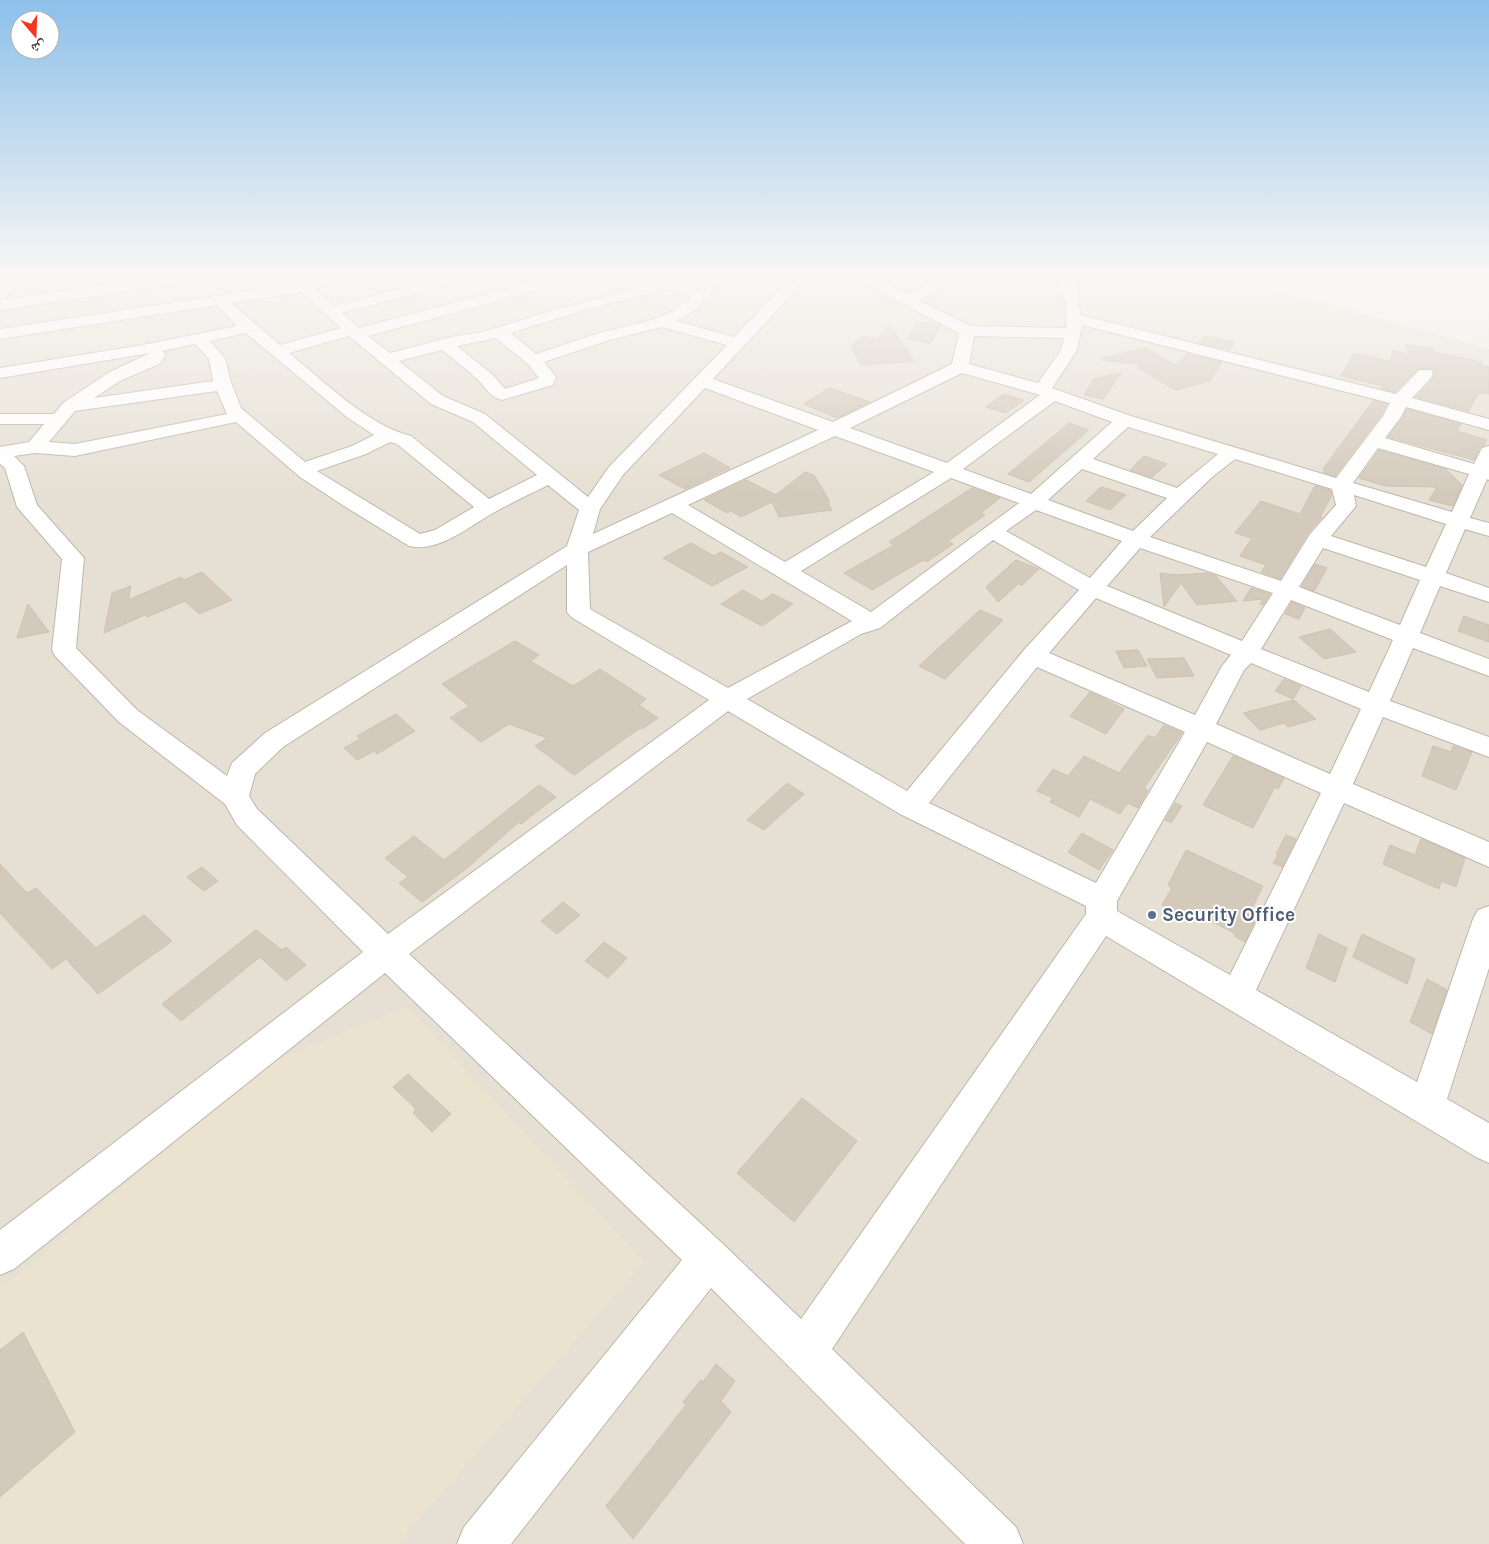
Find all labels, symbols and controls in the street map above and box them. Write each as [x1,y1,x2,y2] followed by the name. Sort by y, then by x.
[10,10,60,60] north arrow
[29,36,49,57] text: ش
[1162,904,1295,926] place label: Security Office
[1146,909,1158,921] marker: Security Office

